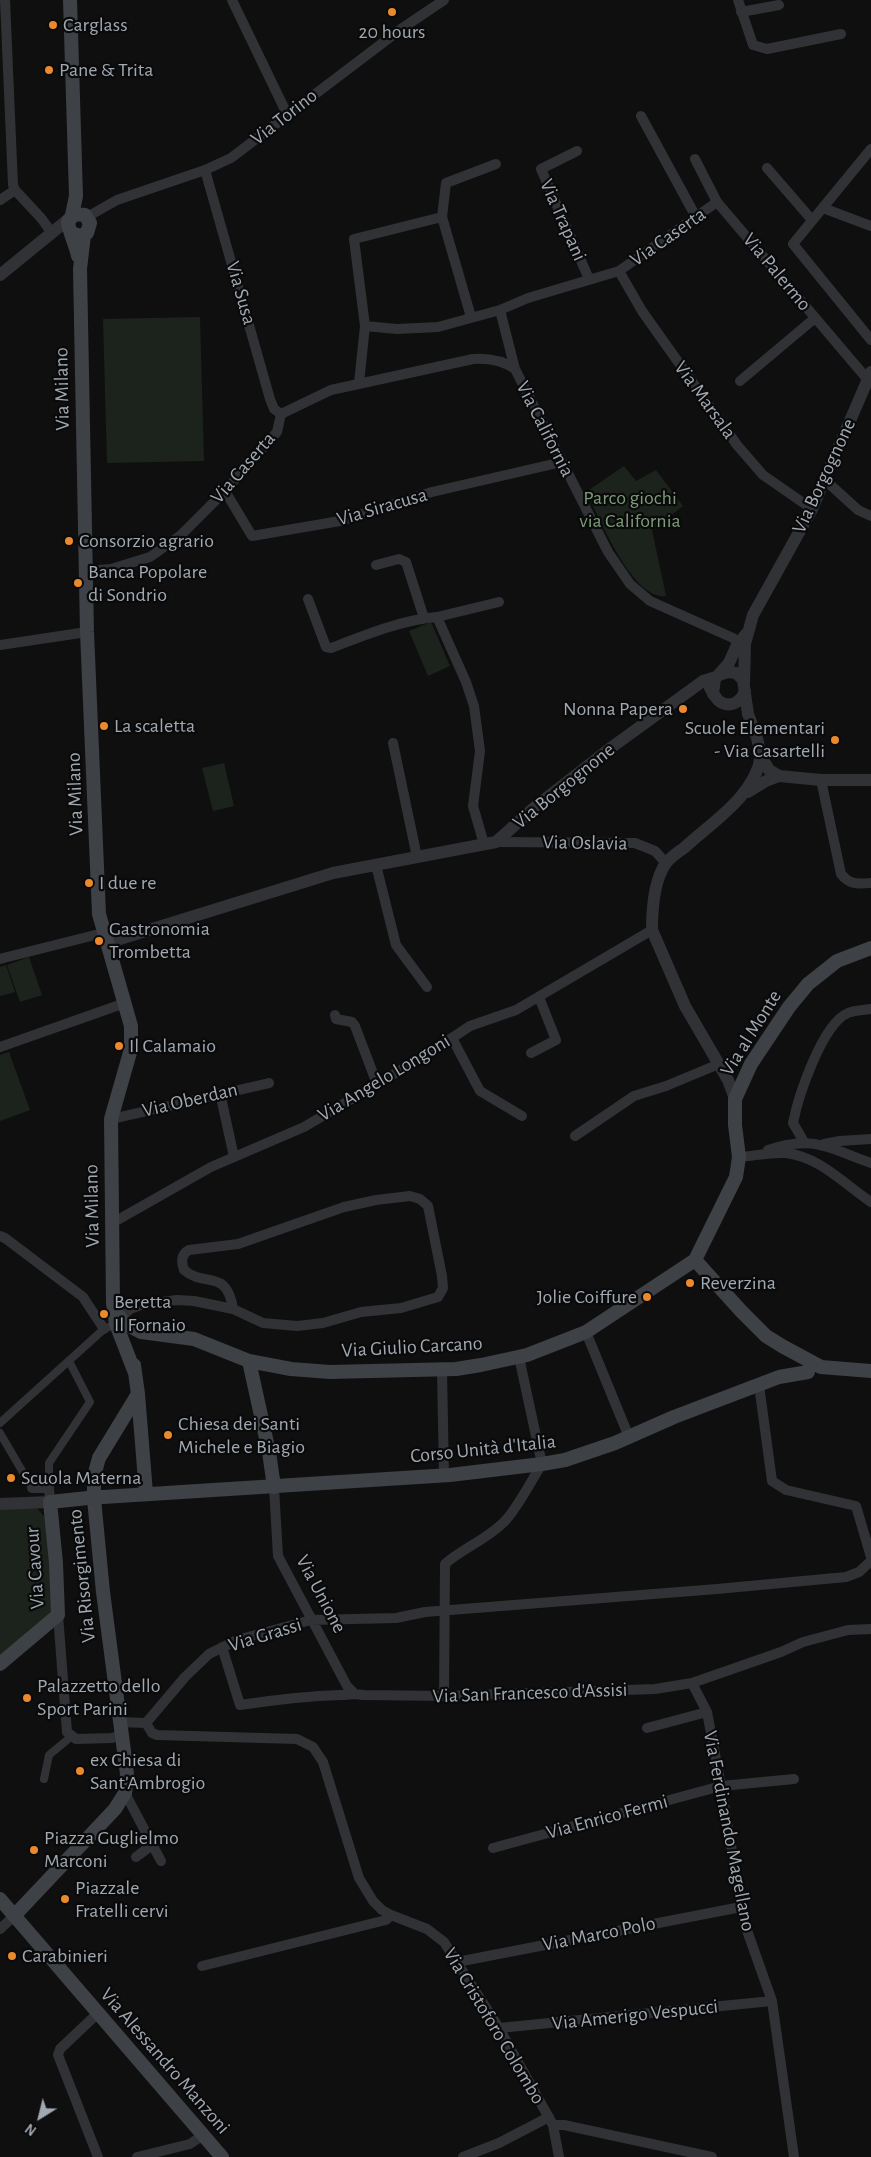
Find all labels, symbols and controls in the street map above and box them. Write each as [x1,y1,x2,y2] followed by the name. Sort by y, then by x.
[386,6,398,18] marker: 20 hours
[63,13,128,37] place label: Carglass
[47,19,59,31] marker: Carglass
[358,20,426,44] place label: 20 hours
[59,58,153,82] place label: Pane & Trita
[43,64,55,76] marker: Pane & Trita
[246,83,322,151] street label: Via Torino
[534,175,592,265] street label: Via Trapani
[625,202,711,272] street label: Via Caserta
[738,228,816,316] street label: Via Palermo
[221,258,261,328] street label: Via Susa
[49,347,75,431] street label: Via Milano
[669,356,741,444] street label: Via Marsala
[511,377,579,481] street label: Via California
[787,415,861,537] street label: Via Borgognone
[205,427,281,509] street label: Via Caserta
[334,483,430,531] street label: Via Siracusa
[579,486,681,533] park label: Parco giochi via California
[79,529,214,553] place label: Consorzio agrario
[63,535,75,547] marker: Consorzio agrario
[88,560,207,607] place label: Banca Popolare di Sondrio
[72,577,84,589] marker: Banca Popolare di Sondrio
[563,697,673,721] place label: Nonna Papera
[677,703,689,715] marker: Nonna Papera
[114,714,195,738] place label: La scaletta
[685,716,825,763] place label: Scuole Elementari - Via Casartelli
[98,720,110,732] marker: La scaletta
[829,734,841,746] marker: Scuole Elementari - Via Casartelli
[508,738,620,834] street label: Via Borgognone
[62,752,88,836] street label: Via Milano
[542,830,628,856] street label: Via Oslavia
[99,871,156,895] place label: I due re
[83,877,95,889] marker: I due re
[109,917,210,964] place label: Gastronomia Trombetta
[93,935,105,947] marker: Gastronomia Trombetta
[715,986,787,1080] street label: Via al Monte
[314,1029,454,1127] street label: Via Angelo Longoni
[129,1034,216,1058] place label: Il Calamaio
[113,1040,125,1052] marker: Il Calamaio
[140,1077,240,1123] street label: Via Oberdan
[79,1164,105,1248] street label: Via Milano
[700,1271,776,1295] place label: Reverzina
[684,1277,696,1289] marker: Reverzina
[537,1285,637,1309] place label: Jolie Coiffure
[114,1290,186,1337] place label: Beretta Il Fornaio
[641,1291,653,1303] marker: Jolie Coiffure
[98,1308,110,1320] marker: Beretta Il Fornaio
[341,1331,483,1363] street label: Via Giulio Carcano
[178,1412,305,1459] place label: Chiesa dei Santi Michele e Biagio
[162,1429,174,1441] marker: Chiesa dei Santi Michele e Biagio
[409,1429,557,1469] street label: Corso Unità d'Italia
[21,1466,141,1490] place label: Scuola Materna
[5,1472,17,1484] marker: Scuola Materna
[63,1508,101,1644] street label: Via Risorgimento
[20,1526,50,1610] street label: Via Cavour
[290,1551,352,1637] street label: Via Unione
[225,1613,305,1657] street label: Via Grassi
[37,1674,161,1721] place label: Palazzetto dello Sport Parini
[432,1678,628,1708] street label: Via San Francesco d'Assisi
[21,1692,33,1704] marker: Palazzetto dello Sport Parini
[698,1729,760,1933] street label: Via Ferdinando Magellano
[90,1748,205,1795] place label: ex Chiesa di Sant'Ambrogio
[74,1765,86,1777] marker: ex Chiesa di Sant'Ambrogio
[544,1789,670,1845] street label: Via Enrico Fermi
[44,1826,179,1873] place label: Piazza Guglielmo Marconi
[28,1844,40,1856] marker: Piazza Guglielmo Marconi
[75,1876,169,1923] place label: Piazzale Fratelli cervi
[59,1893,71,1905] marker: Piazzale Fratelli cervi
[540,1911,658,1957] street label: Via Marco Polo
[438,1943,550,2109] street label: Via Cristoforo Colombo
[22,1944,108,1968] place label: Carabinieri
[6,1950,18,1962] marker: Carabinieri
[95,1983,235,2139] street label: Via Alessandro Manzoni
[551,1994,719,2036] street label: Via Amerigo Vespucci
[15,2092,65,2142] north arrow
[23,2121,39,2138] text: N

